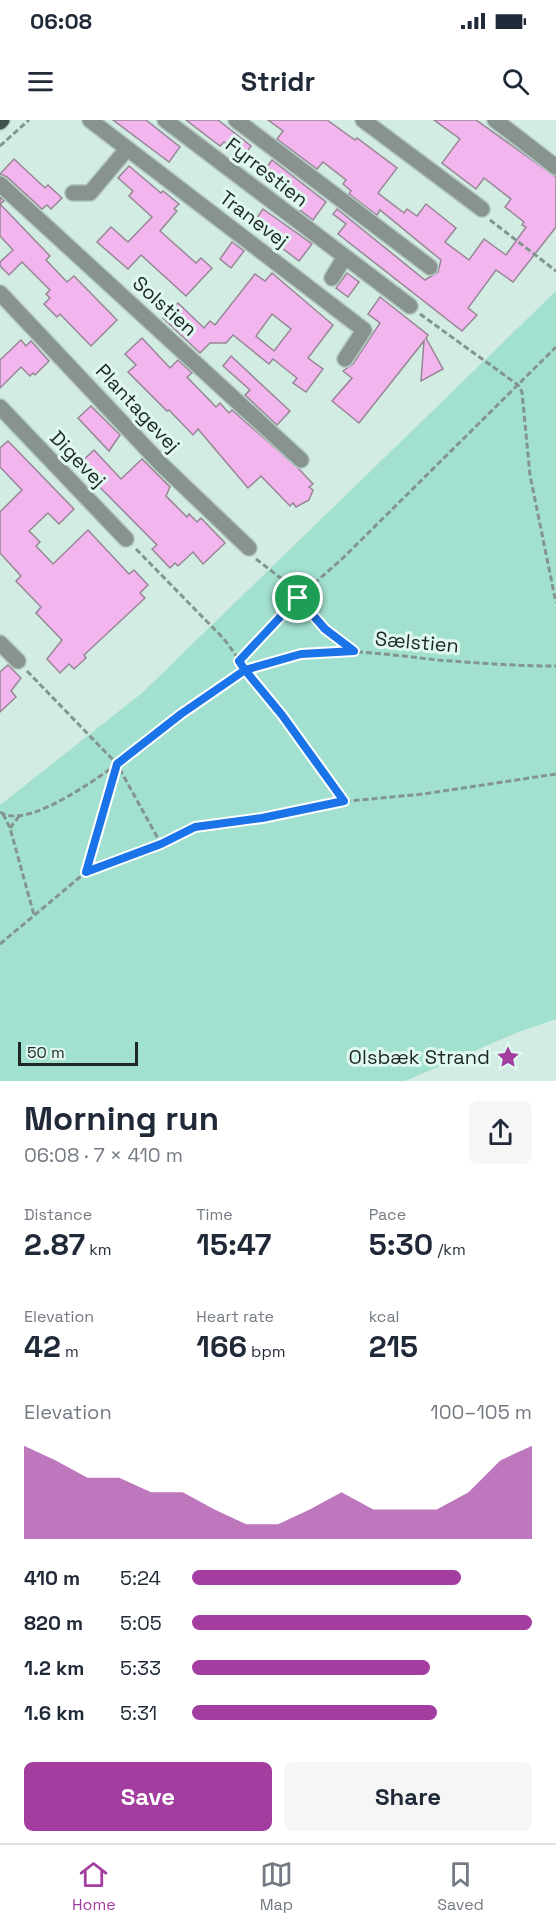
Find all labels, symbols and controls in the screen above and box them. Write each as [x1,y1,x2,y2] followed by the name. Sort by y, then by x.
[30,7,92,35] text: 06:08
[241,64,315,99] text: Stridr
[24,65,57,98] icon: menu
[499,65,532,98] icon: search
[220,132,314,212] street label: Fyrrestien
[214,185,294,253] street label: Tranevej
[127,270,203,342] street label: Solstien
[90,358,186,458] street label: Plantagevej
[44,425,112,493] street label: Digevej
[272,572,323,623] pin
[281,581,314,614] icon: arrive
[374,625,460,659] street label: Sælstien
[18,1039,138,1067] scale bar
[27,1042,65,1063] text: 50 m
[349,1044,490,1070] place label: Olsbæk Strand
[495,1044,521,1070] place icon: Olsbæk Strand
[24,1098,219,1140] text: Morning run
[469,1101,532,1164] button: share
[24,1142,183,1168] text: 06:08 · 7 × 410 m
[24,1204,92,1225] text: Distance
[196,1204,233,1225] text: Time
[369,1204,406,1225] text: Pace
[24,1225,85,1264] text: 2.87
[196,1225,271,1264] text: 15:47
[369,1225,433,1264] text: 5:30
[85,1239,112,1260] text: km
[433,1239,466,1260] text: /km
[24,1306,94,1327] text: Elevation
[196,1306,274,1327] text: Heart rate
[369,1306,400,1327] text: kcal
[24,1327,61,1366] text: 42
[196,1327,247,1366] text: 166
[369,1327,418,1366] text: 215
[61,1341,79,1362] text: m
[247,1341,285,1362] text: bpm
[24,1399,112,1425] text: Elevation
[430,1399,532,1425] text: 100–105 m
[24,1565,80,1591] text: 410 m
[120,1565,161,1591] text: 5:24
[24,1610,83,1636] text: 820 m
[120,1610,162,1636] text: 5:05
[24,1655,84,1681] text: 1.2 km
[120,1655,161,1681] text: 5:33
[24,1700,85,1726] text: 1.6 km
[120,1700,157,1726] text: 5:31
[24,1762,272,1831] button: Save
[284,1762,532,1831] button: Share
[72,1858,116,1915] tab: Home
[260,1858,293,1915] tab: Map
[437,1858,484,1915] tab: Saved

